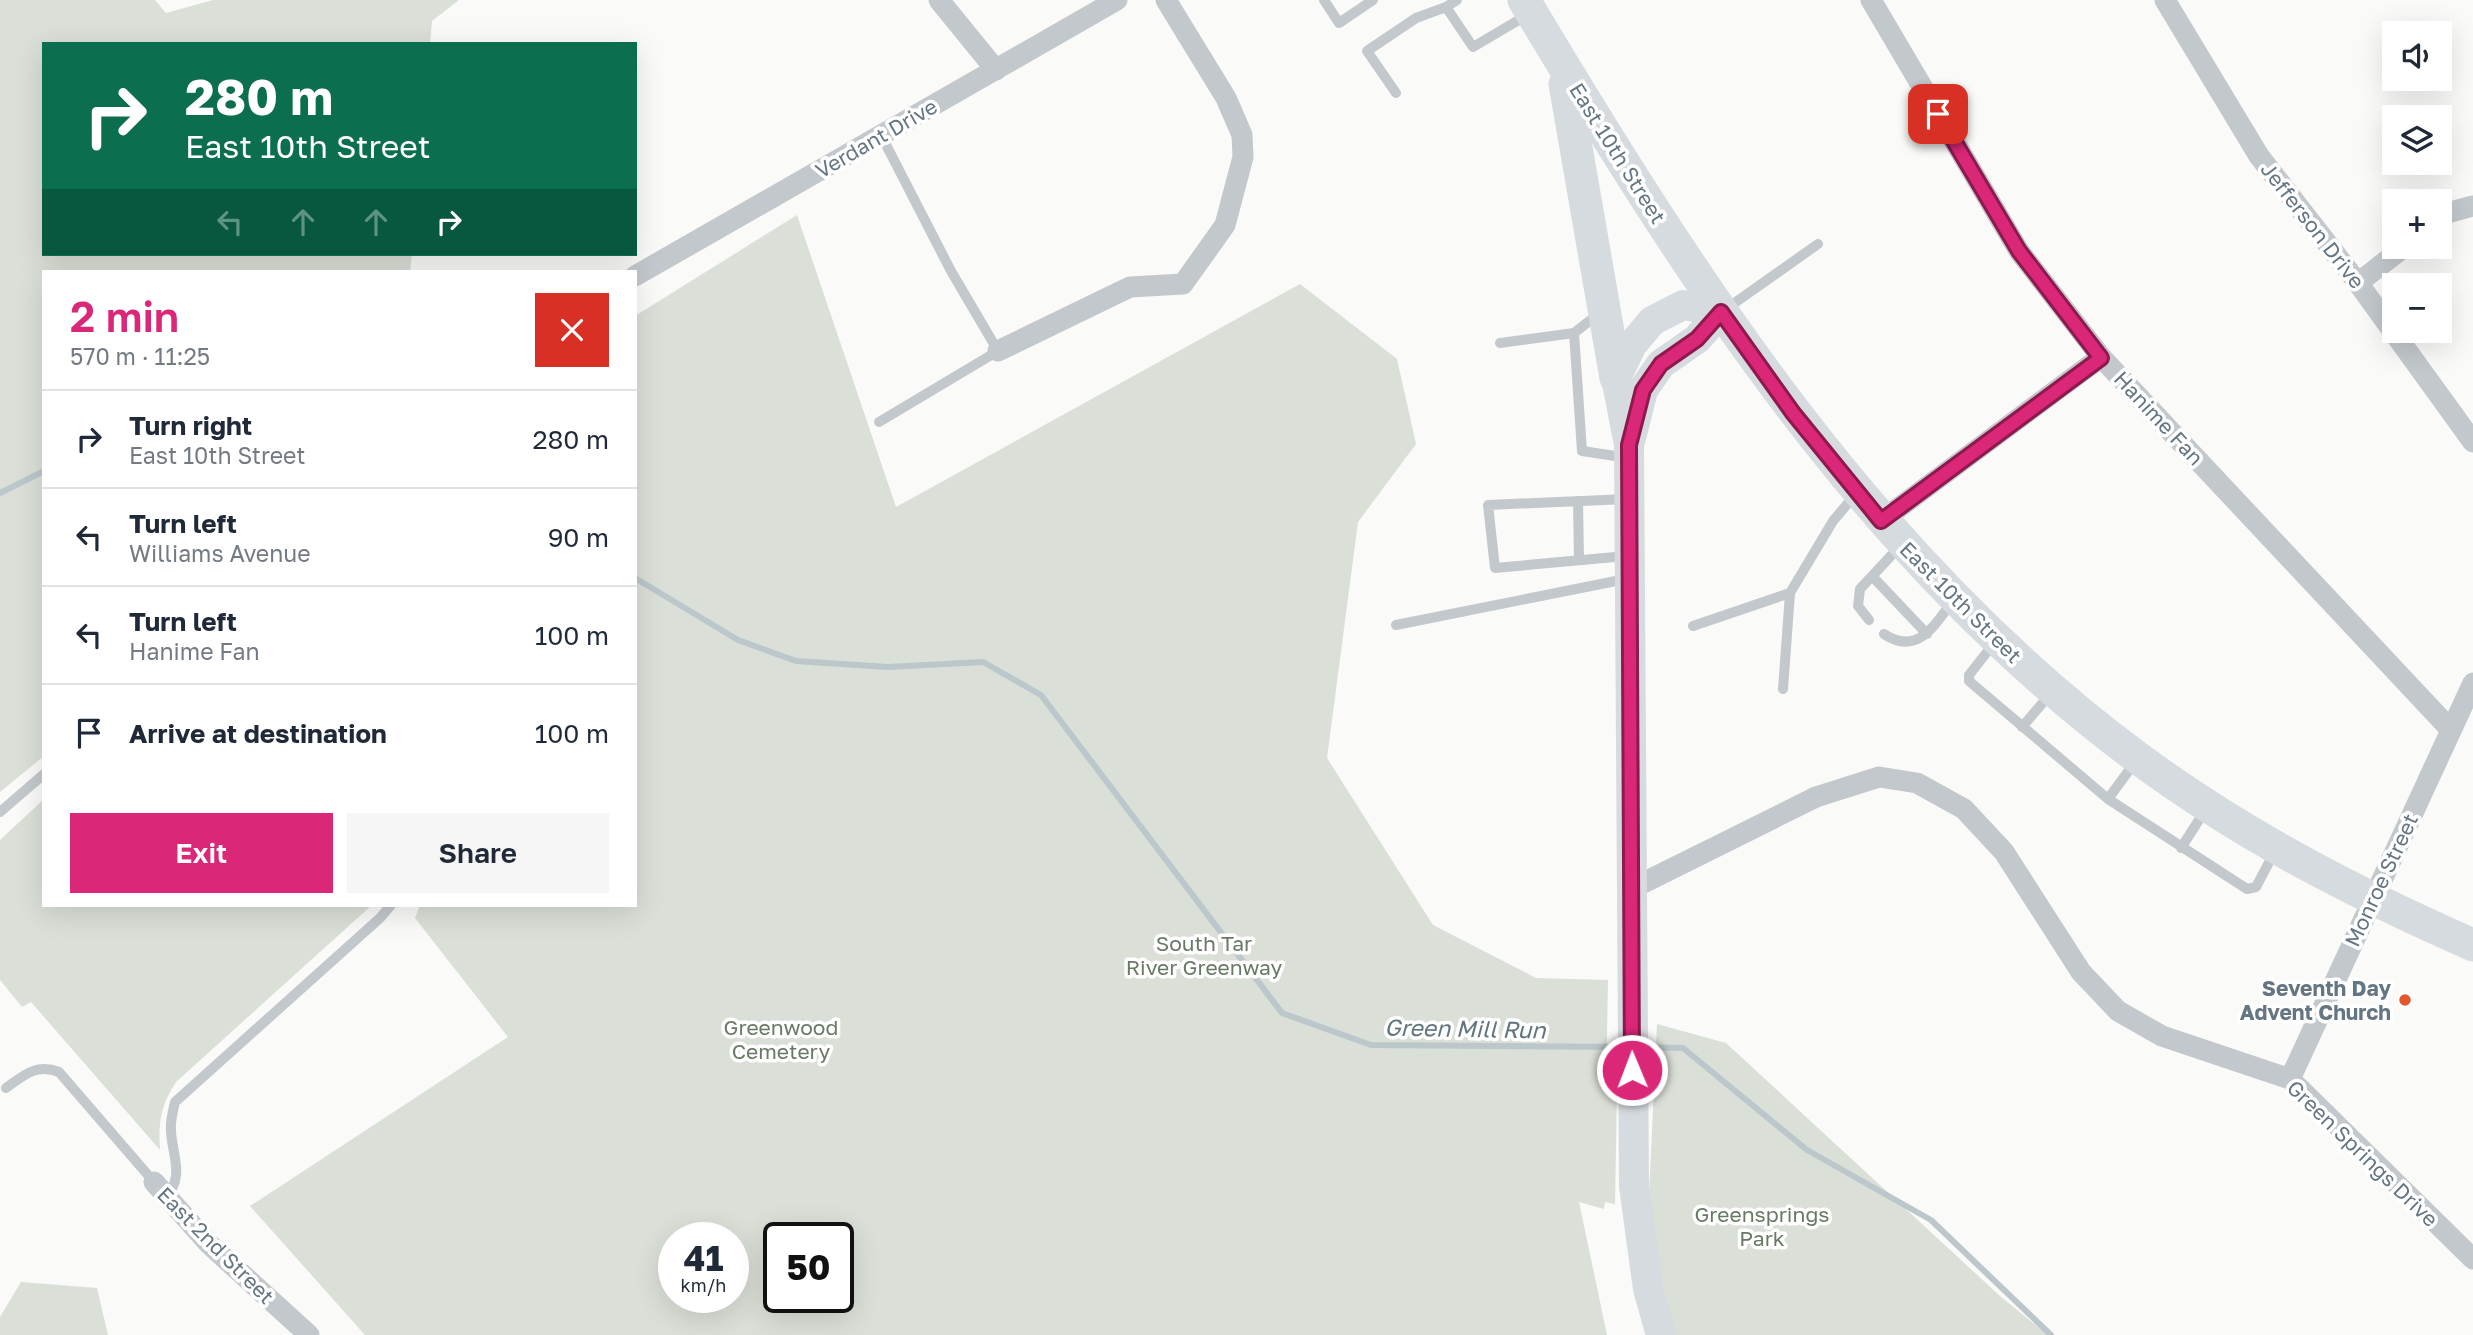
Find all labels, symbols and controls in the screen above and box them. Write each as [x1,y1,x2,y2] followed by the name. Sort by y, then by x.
[2382,21,2452,343] map controls
[2382,21,2452,91] button: sound
[185,67,333,126] text: 280 m
[70,70,161,161] icon: right
[1564,78,1672,228] street label: East 10th Street
[1908,84,1968,144] pin
[811,93,941,183] street label: Verdant Drive
[1919,95,1957,133] icon: arrive
[2382,105,2452,175] button: layers
[185,127,431,165] text: East 10th Street
[2256,157,2370,293] street label: Jefferson Drive
[2382,189,2452,259] button: +
[211,203,249,241] icon: left
[284,203,322,241] icon: ahead
[357,203,395,241] icon: ahead
[430,203,468,241] icon: right
[2382,273,2452,343] button: −
[70,291,179,341] text: 2 min
[535,293,609,367] button: close
[70,342,210,370] text: 570 m · 11:25
[2109,366,2209,470] street label: Hanime Fan
[129,410,252,441] text: Turn right
[70,420,108,458] icon: right
[532,424,609,455] text: 280 m
[129,441,306,469] text: East 10th Street
[129,508,237,539] text: Turn left
[70,518,108,556] icon: left
[548,522,609,553] text: 90 m
[1895,536,2027,668] street label: East 10th Street
[129,539,311,567] text: Williams Avenue
[129,606,237,637] text: Turn left
[70,616,108,654] icon: left
[535,620,609,651] text: 100 m
[129,637,260,665] text: Hanime Fan
[70,714,108,752] icon: arrive
[129,718,387,749] text: Arrive at destination
[535,718,609,749] text: 100 m
[2339,809,2423,951] street label: Monroe Street
[70,813,333,893] button: Exit
[347,813,609,893] button: Share
[1126,930,1282,980] park label: South Tar River Greenway
[2240,975,2391,1025] place label: Seventh Day Advent Church
[2397,992,2413,1008] marker: Seventh Day Advent Church
[1384,1013,1547,1043] water label: Green Mill Run
[724,1014,838,1064] park label: Greenwood Cemetery
[1595,1033,1669,1107] position arrow
[2282,1074,2444,1232] street label: Green Springs Drive
[152,1181,280,1309] street label: East 2nd Street
[1695,1201,1829,1251] park label: Greensprings Park
[763,1222,854,1313] speed limit sign: 50
[684,1237,723,1279] text: 41
[681,1274,726,1296] text: km/h

